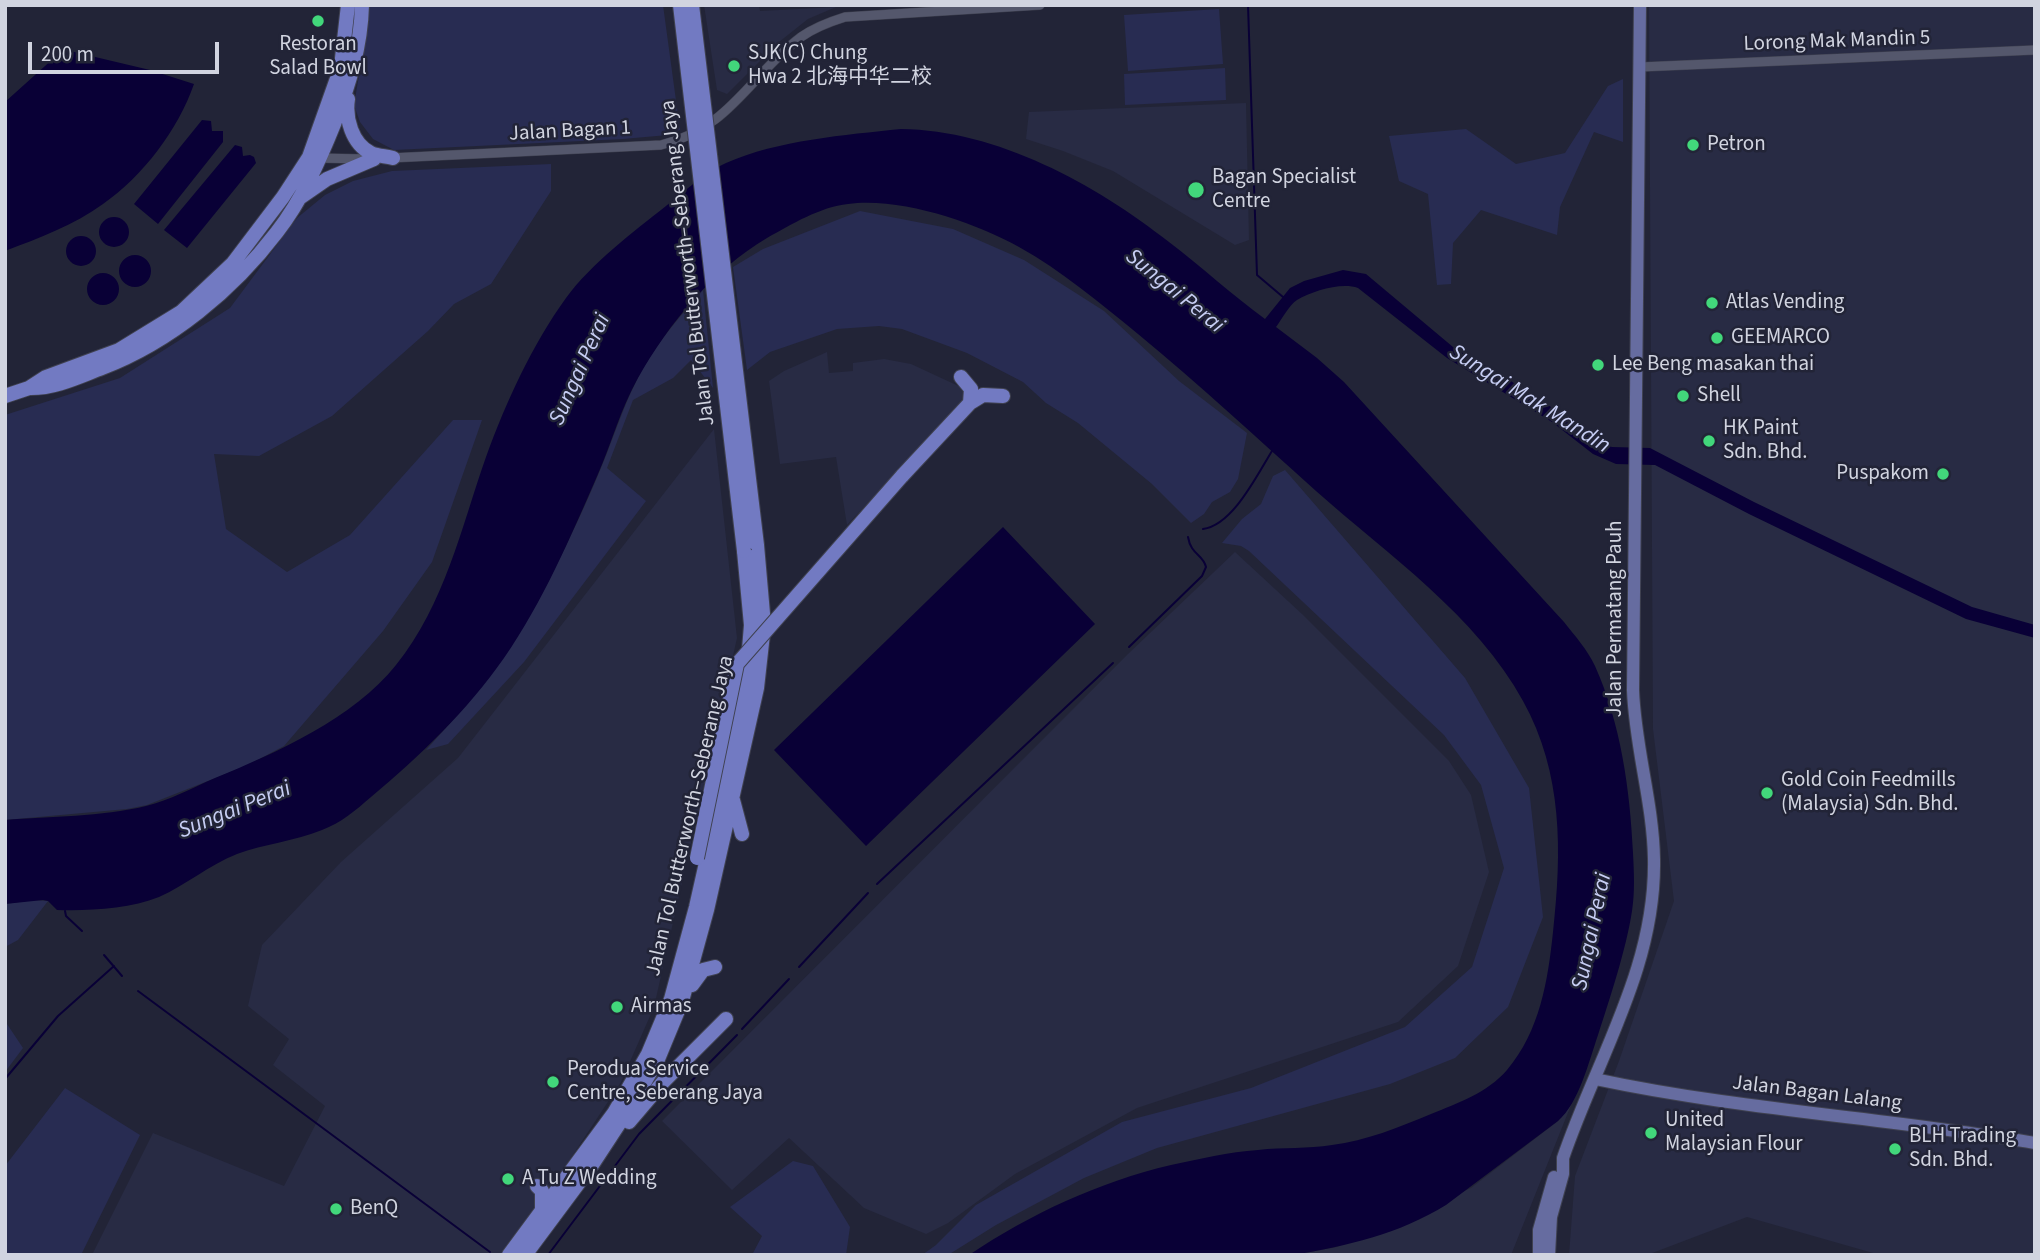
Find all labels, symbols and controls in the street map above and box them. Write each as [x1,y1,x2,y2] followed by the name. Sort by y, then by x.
[310,13,326,29] marker: Restoran Salad Bowl
[1743,26,1931,58] street label: Lorong Mak Mandin 5
[32,28,222,72] scale bar
[269,32,367,82] place label: Restoran Salad Bowl
[41,39,94,69] text: 200 m
[748,41,932,91] place label: SJK(C) Chung Hwa 2 北海中华二校
[726,58,742,74] marker: SJK(C) Chung Hwa 2 北海中华二校
[656,99,722,427] street label: Jalan Tol Butterworth–Seberang Jaya
[508,116,632,148] street label: Jalan Bagan 1
[1707,132,1766,158] place label: Petron
[1685,137,1701,153] marker: Petron
[1212,165,1356,215] place label: Bagan Specialist Centre
[1186,180,1206,200] marker: Bagan Specialist Centre
[1119,244,1229,340] water label: Sungai Perai
[1726,290,1844,316] place label: Atlas Vending
[1704,295,1720,311] marker: Atlas Vending
[544,310,618,430] water label: Sungai Perai
[1731,325,1830,351] place label: GEEMARCO
[1709,330,1725,346] marker: GEEMARCO
[1443,339,1615,461] water label: Sungai Mak Mandin
[1612,352,1814,378] place label: Lee Beng masakan thai
[1590,357,1606,373] marker: Lee Beng masakan thai
[1697,383,1741,409] place label: Shell
[1675,388,1691,404] marker: Shell
[1723,416,1807,466] place label: HK Paint Sdn. Bhd.
[1701,433,1717,449] marker: HK Paint Sdn. Bhd.
[1836,461,1929,487] place label: Puspakom
[1935,466,1951,482] marker: Puspakom
[1603,521,1629,717] street label: Jalan Permatang Pauh
[642,653,740,979] street label: Jalan Tol Butterworth–Seberang Jaya
[1781,768,1959,818] place label: Gold Coin Feedmills (Malaysia) Sdn. Bhd.
[175,776,295,846] water label: Sungai Perai
[1759,785,1775,801] marker: Gold Coin Feedmills (Malaysia) Sdn. Bhd.
[1567,871,1619,993] water label: Sungai Perai
[631,994,692,1020] place label: Airmas
[609,999,625,1015] marker: Airmas
[567,1057,763,1107] place label: Perodua Service Centre, Seberang Jaya
[1731,1071,1903,1117] street label: Jalan Bagan Lalang
[545,1074,561,1090] marker: Perodua Service Centre, Seberang Jaya
[1665,1108,1803,1158] place label: United Malaysian Flour
[1909,1124,2016,1174] place label: BLH Trading Sdn. Bhd.
[1643,1125,1659,1141] marker: United Malaysian Flour
[1887,1141,1903,1157] marker: BLH Trading Sdn. Bhd.
[522,1166,656,1192] place label: A Tu Z Wedding
[500,1171,516,1187] marker: A Tu Z Wedding
[350,1196,398,1222] place label: BenQ
[328,1201,344,1217] marker: BenQ

